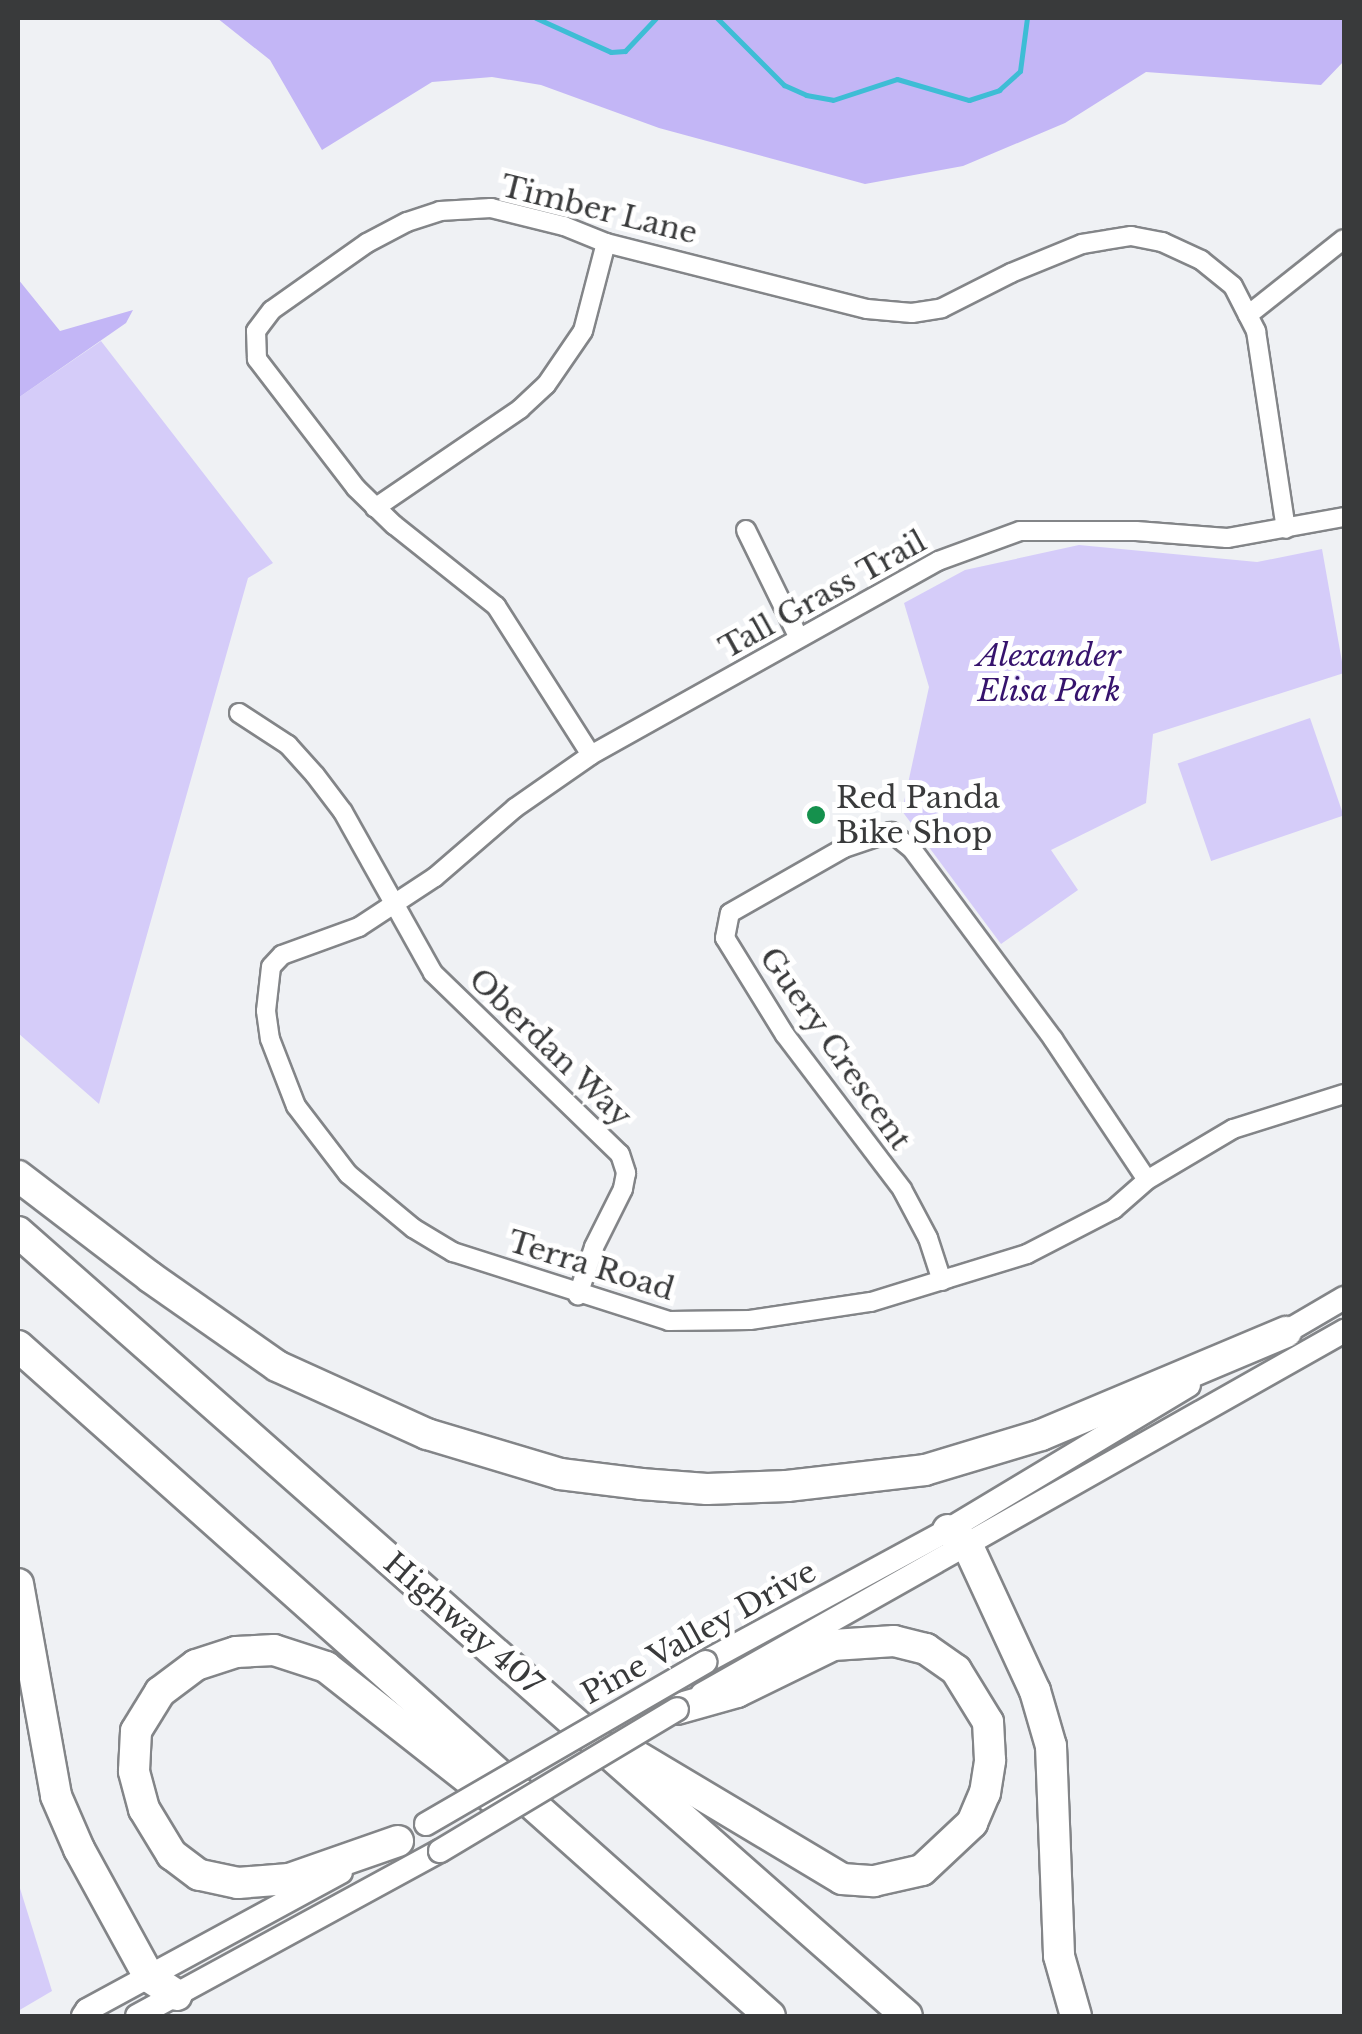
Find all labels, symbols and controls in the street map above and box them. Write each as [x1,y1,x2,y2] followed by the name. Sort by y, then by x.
[497,168,701,252] street label: Timber Lane
[713,523,933,667] street label: Tall Grass Trail
[977,638,1121,708] park label: Alexander Elisa Park
[836,780,1000,850] place label: Red Panda Bike Shop
[805,804,827,826] marker: Red Panda Bike Shop
[752,941,918,1157] street label: Guery Crescent
[461,961,639,1135] street label: Oberdan Way
[504,1224,678,1308] street label: Terra Road
[376,1545,550,1703] street label: Highway 407
[575,1553,823,1713] street label: Pine Valley Drive

